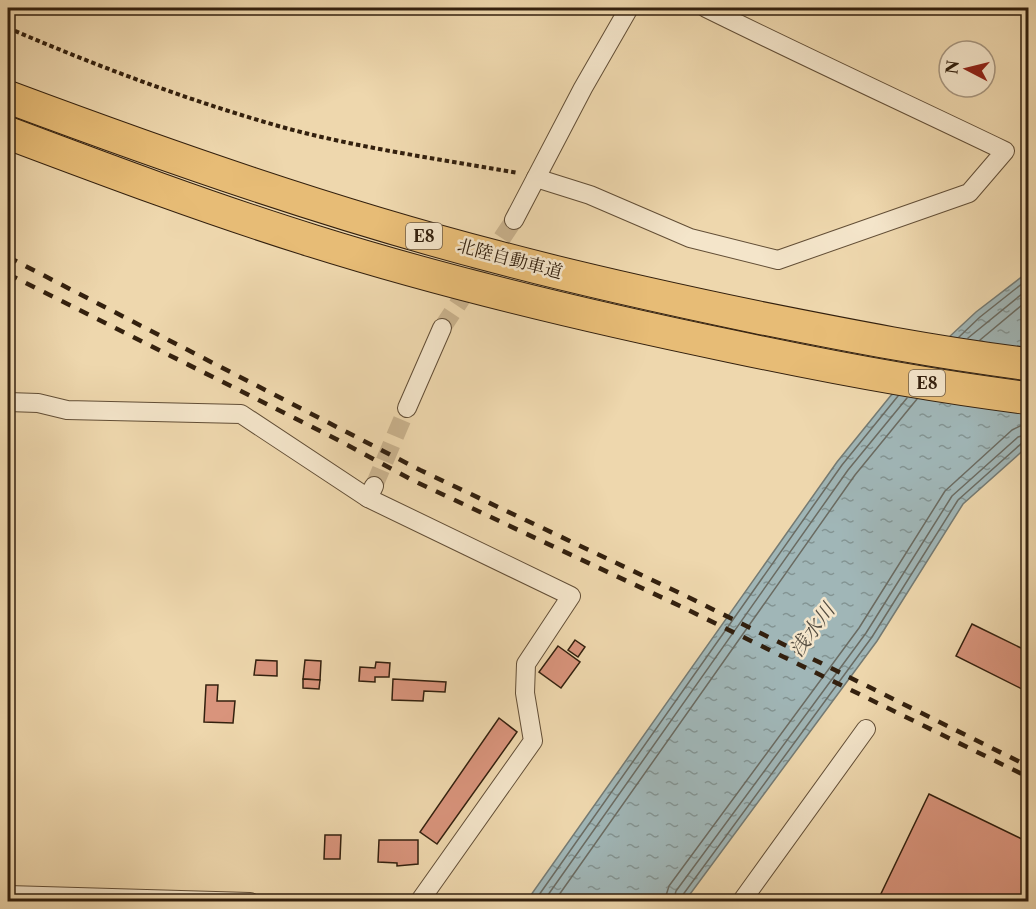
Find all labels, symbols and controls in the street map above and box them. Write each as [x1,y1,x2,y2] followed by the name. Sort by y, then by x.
[937,39,997,99] north arrow
[941,59,963,75] text: N
[406,223,442,249] road number: E8
[455,234,565,284] street label: 北陸自動車道
[909,370,945,396] road number: E8
[784,597,841,661] water label: 浅水川

